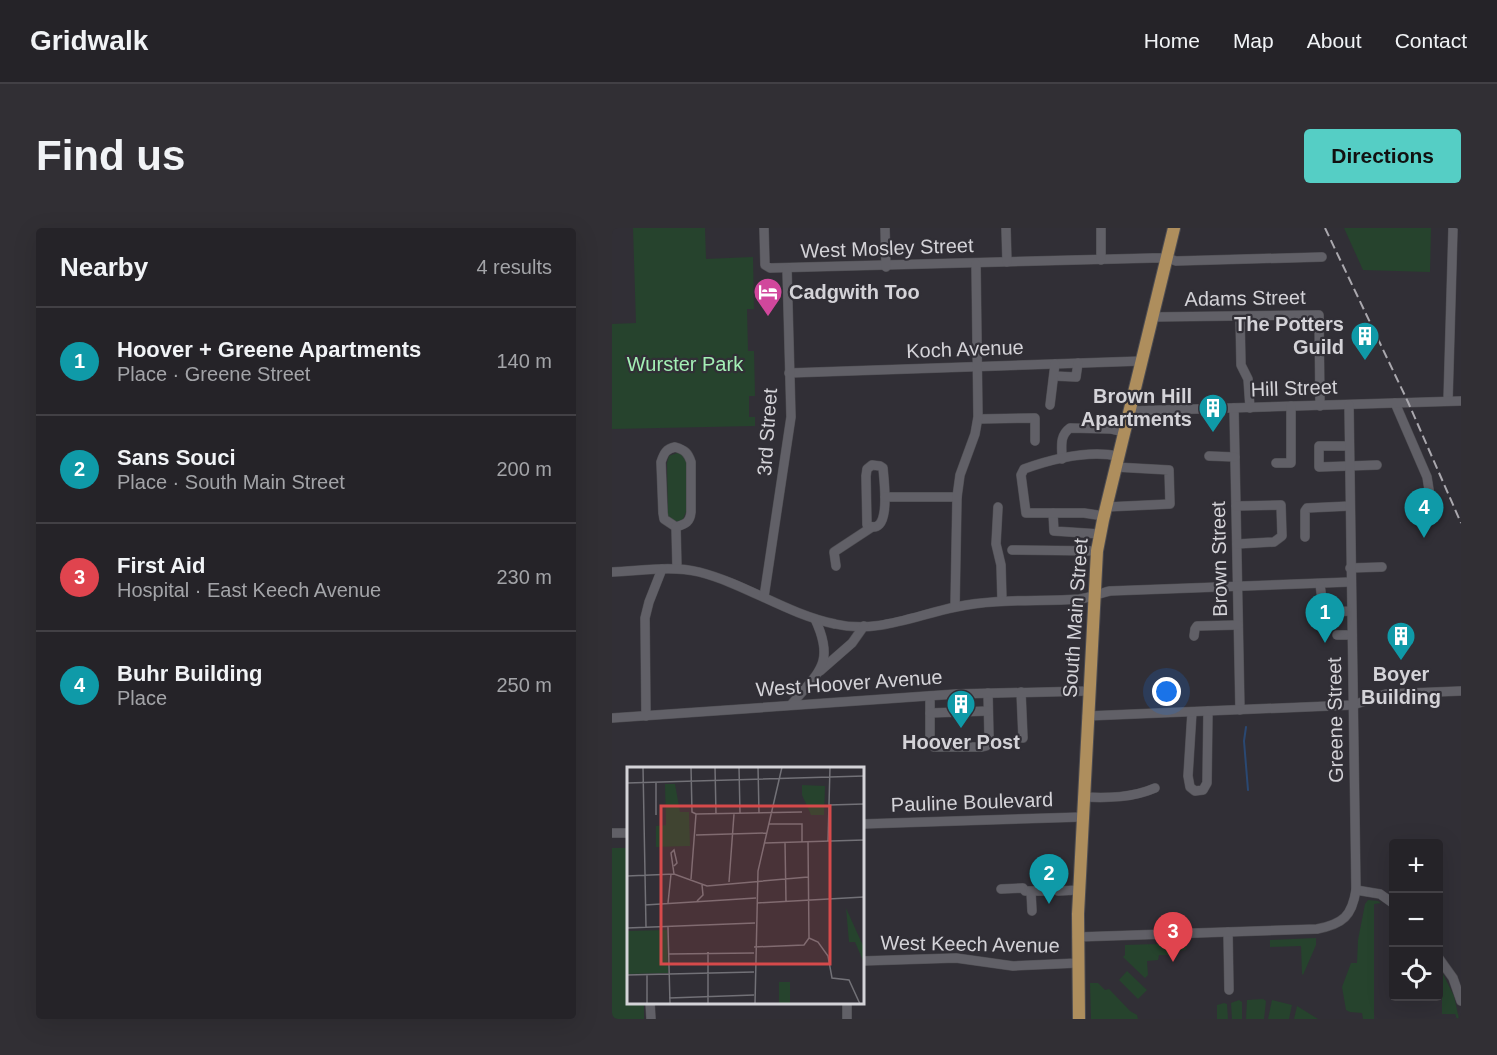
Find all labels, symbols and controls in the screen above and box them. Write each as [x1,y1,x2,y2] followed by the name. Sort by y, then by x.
[30,25,148,56] text: Gridwalk
[1144,29,1200,52] text: Home
[1233,29,1274,52] text: Map
[1307,29,1362,52] text: About
[1395,29,1467,52] text: Contact
[1304,129,1461,183] button: Directions
[36,132,185,179] text: Find us
[800,234,974,262] street label: West Mosley Street
[60,252,148,282] text: Nearby
[476,256,552,278] text: 4 results
[752,276,784,318] hotel icon: Cadgwith Too
[789,281,920,303] place label: Cadgwith Too
[1184,286,1306,310] street label: Adams Street
[1234,313,1344,358] place label: The Potters Guild
[1349,320,1381,362] building icon: The Potters Guild
[906,336,1024,362] street label: Koch Avenue
[117,337,421,362] text: Hoover + Greene Apartments
[74,350,85,372] text: 1
[496,350,552,372] text: 140 m
[627,353,744,375] park label: Wurster Park
[117,363,310,385] text: Place · Greene Street
[1250,375,1338,401] street label: Hill Street
[1081,385,1192,430] place label: Brown Hill Apartments
[753,387,781,477] street label: 3rd Street
[1197,392,1229,434] building icon: Brown Hill Apartments
[117,445,236,470] text: Sans Souci
[74,458,85,480] text: 2
[496,458,552,480] text: 200 m
[117,471,345,493] text: Place · South Main Street
[1404,488,1444,538] pin: 4
[1207,501,1231,617] street label: Brown Street
[1058,537,1092,699] street label: South Main Street
[117,553,205,578] text: First Aid
[74,566,85,588] text: 3
[496,566,552,588] text: 230 m
[117,579,381,601] text: Hospital · East Keech Avenue
[1306,594,1344,643] pin: 1
[1385,620,1417,662] building icon: Boyer Building
[1323,657,1347,783] street label: Greene Street
[117,661,262,686] text: Buhr Building
[1361,663,1441,708] place label: Boyer Building
[755,665,943,701] street label: West Hoover Avenue
[74,674,85,696] text: 4
[496,674,552,696] text: 250 m
[1152,677,1181,706] your location
[117,687,167,709] text: Place
[945,688,977,730] building icon: Hoover Post
[902,731,1020,753] place label: Hoover Post
[627,767,864,1004] inset map
[890,788,1054,816] street label: Pauline Boulevard
[1389,839,1443,1001] map controls
[1389,839,1443,893] button: +
[1030,854,1068,904] pin: 2
[1389,893,1443,947] button: −
[1154,912,1192,962] pin: 3
[880,931,1060,957] street label: West Keech Avenue
[1389,947,1443,1001] button: locate

